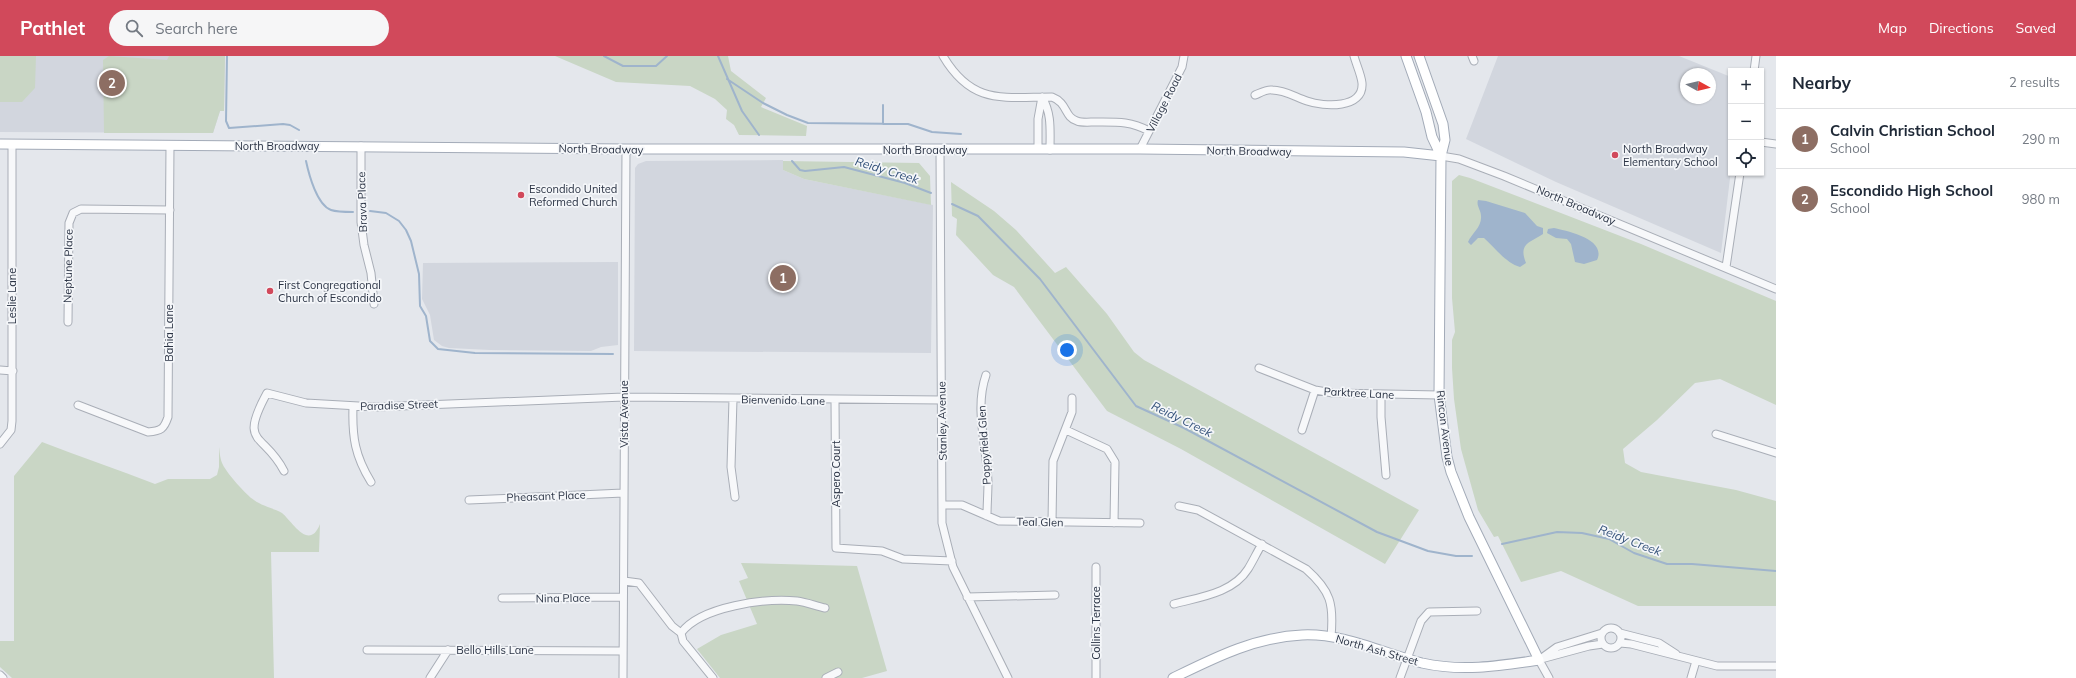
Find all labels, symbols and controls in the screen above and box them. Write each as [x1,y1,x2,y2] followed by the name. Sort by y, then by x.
[109,10,389,46] search box
[20,16,85,40] text: Pathlet
[123,17,145,39] icon: search
[155,19,238,38] text: Search here
[1878,19,1907,37] text: Map
[1929,19,1994,37] text: Directions
[2016,19,2056,37] text: Saved
[99,68,125,98] pin: 2
[1680,68,1716,104] north arrow
[1728,68,1764,176] map controls
[1728,68,1764,104] button: +
[1143,71,1185,135] street label: Village Road
[1792,72,1851,93] text: Nearby
[2009,74,2060,90] text: 2 results
[1728,104,1764,140] button: −
[1830,121,1995,140] text: Calvin Christian School
[1801,131,1809,147] text: 1
[2022,131,2060,147] text: 290 m
[235,139,319,153] street label: North Broadway
[1728,140,1764,176] button: locate
[1830,140,1870,156] text: School
[559,141,644,157] street label: North Broadway
[1623,142,1718,169] place label: North Broadway Elementary School
[883,143,967,157] street label: North Broadway
[1207,143,1292,159] street label: North Broadway
[1610,150,1620,160] marker: North Broadway Elementary School
[853,153,922,187] water label: Reidy Creek
[354,171,370,233] street label: Brava Place
[1830,181,1993,200] text: Escondido High School
[529,182,618,209] place label: Escondido United Reformed Church
[1534,182,1618,228] street label: North Broadway
[516,190,526,200] marker: Escondido United Reformed Church
[1801,191,1809,207] text: 2
[2022,191,2060,207] text: 980 m
[1830,200,1870,216] text: School
[60,229,76,303] street label: Neptune Place
[770,263,796,293] pin: 1
[5,268,19,324] street label: Leslie Lane
[278,278,382,305] place label: First Congregational Church of Escondido
[265,286,275,296] marker: First Congregational Church of Escondido
[162,304,176,362] street label: Bahia Lane
[1057,340,1077,360] your location
[617,380,631,448] street label: Vista Avenue
[934,381,950,461] street label: Stanley Avenue
[1323,384,1395,402] street label: Parktree Lane
[1433,389,1457,467] street label: Rincon Avenue
[741,392,825,408] street label: Bienvenido Lane
[360,397,438,413] street label: Paradise Street
[1149,398,1216,441] water label: Reidy Creek
[974,405,994,485] street label: Poppyfield Glen
[829,440,843,508] street label: Aspero Court
[506,488,586,504] street label: Pheasant Place
[1016,515,1064,529] street label: Teal Glen
[1597,521,1664,559] water label: Reidy Creek
[1089,586,1103,660] street label: Collins Terrace
[536,591,590,605] street label: Nina Place
[1334,632,1420,669] street label: North Ash Street
[456,643,534,657] street label: Bello Hills Lane

